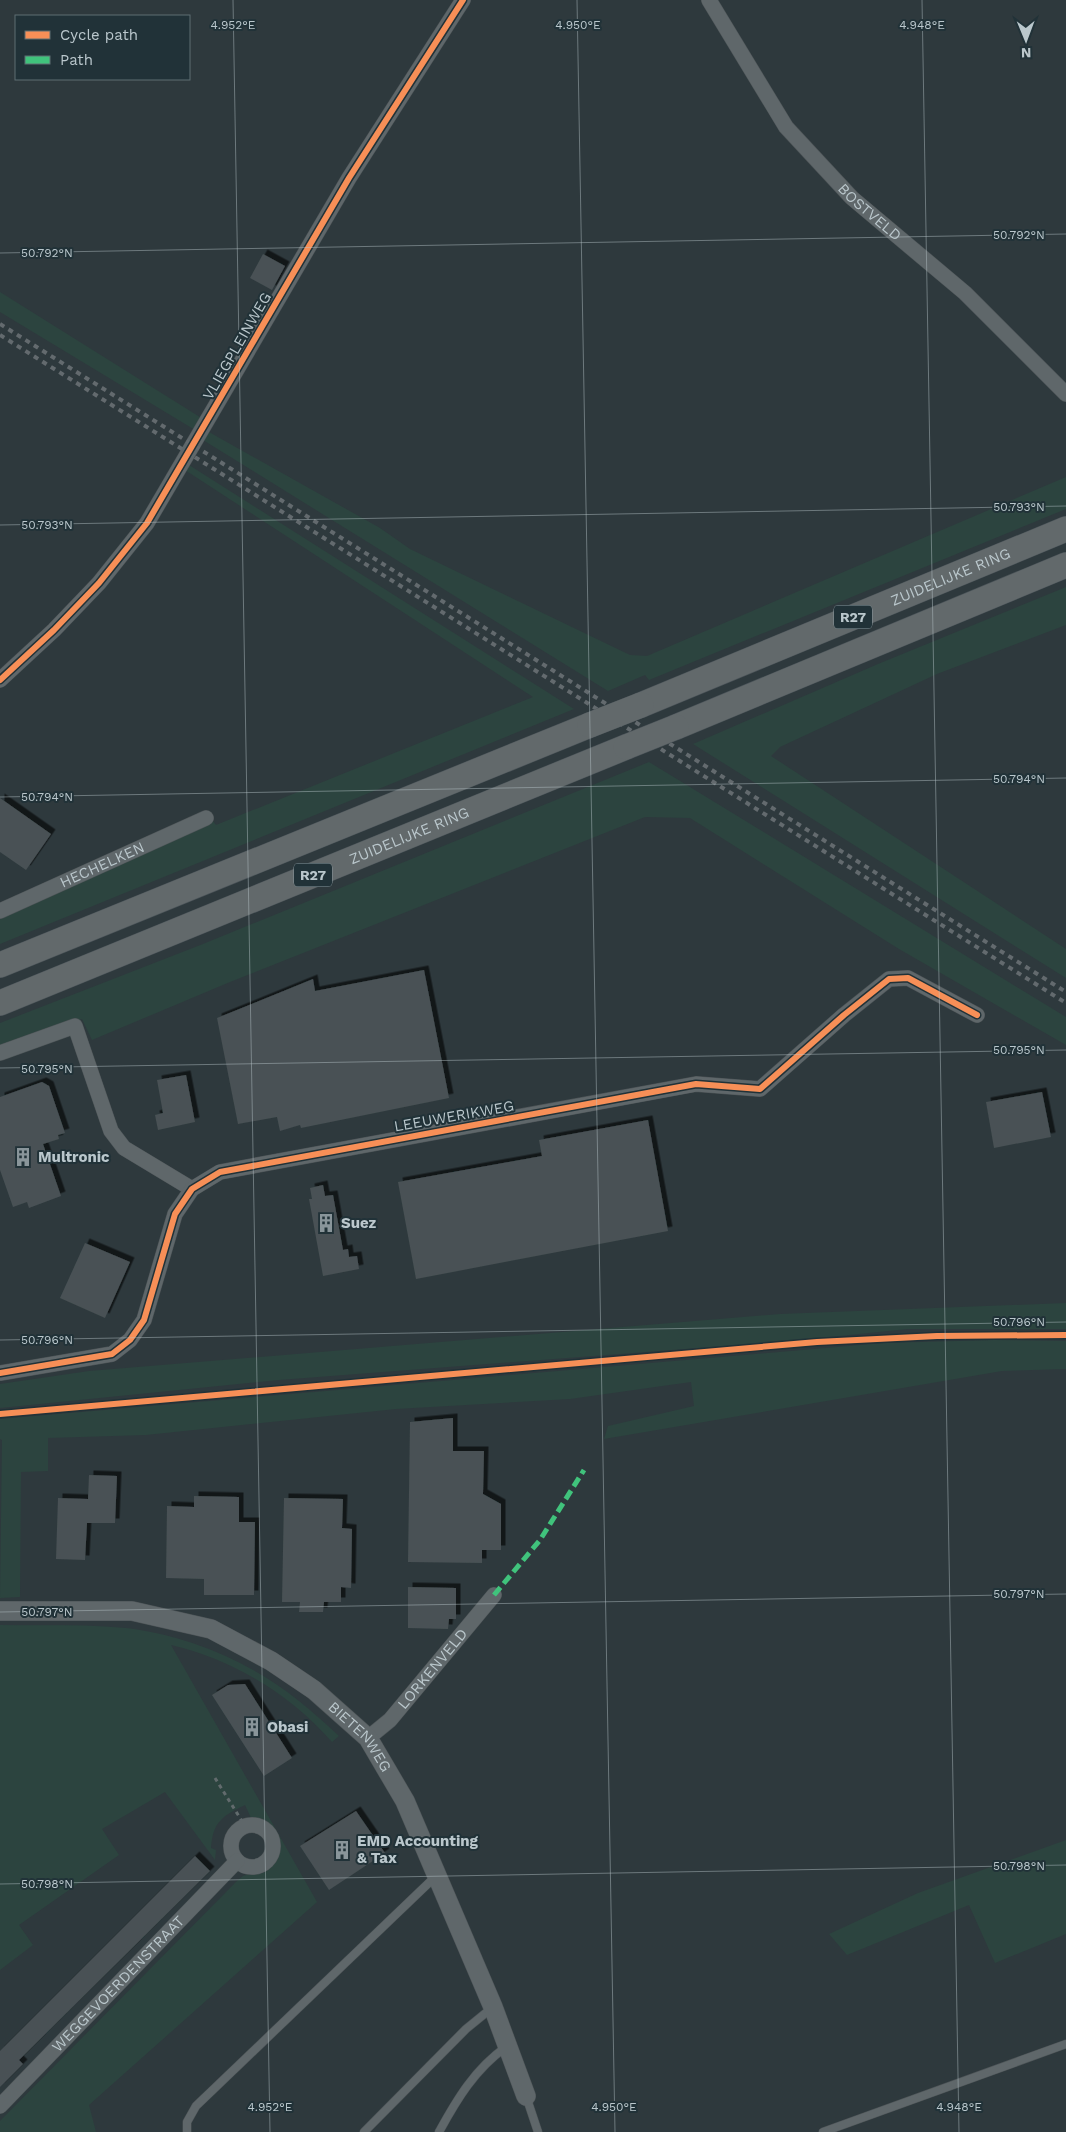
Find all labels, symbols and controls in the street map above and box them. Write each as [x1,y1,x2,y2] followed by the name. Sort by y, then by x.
[15,15,190,80] legend
[1001,15,1051,65] north arrow
[211,18,256,32] text: 4.952°E
[555,18,601,32] text: 4.950°E
[899,18,945,32] text: 4.948°E
[60,26,138,44] text: Cycle path
[1021,45,1032,61] text: N
[60,51,93,69] text: Path
[834,180,905,245] street label: BOSTVELD
[993,228,1045,242] text: 50.792°N
[21,246,73,260] text: 50.792°N
[199,289,275,403] street label: VLIEGPLEINWEG
[993,500,1045,514] text: 50.793°N
[21,518,73,532] text: 50.793°N
[888,544,1013,610] street label: ZUIDELIJKE RING
[834,606,872,628] road number: R27
[993,772,1045,786] text: 50.794°N
[21,790,73,804] text: 50.794°N
[347,803,472,868] street label: ZUIDELIJKE RING
[57,838,147,892] street label: HECHELKEN
[294,864,332,886] road number: R27
[993,1043,1045,1057] text: 50.795°N
[21,1062,73,1076] text: 50.795°N
[393,1097,515,1135] street label: LEEUWERIKWEG
[12,1146,34,1168] building icon: Multronic
[38,1148,110,1166] place label: Multronic
[315,1212,337,1234] building icon: Suez
[341,1214,377,1232] place label: Suez
[993,1315,1045,1329] text: 50.796°N
[21,1333,73,1347] text: 50.796°N
[993,1587,1045,1601] text: 50.797°N
[21,1605,73,1619] text: 50.797°N
[394,1625,471,1713] street label: LORKENVELD
[324,1698,395,1775] street label: BIETENWEG
[241,1716,263,1738] building icon: Obasi
[267,1718,308,1736] place label: Obasi
[357,1832,479,1867] place label: EMD Accounting & Tax
[331,1839,353,1861] building icon: EMD Accounting & Tax
[993,1859,1045,1873] text: 50.798°N
[21,1877,73,1891] text: 50.798°N
[48,1912,188,2056] street label: WEGGEVOERDENSTRAAT
[248,2100,293,2114] text: 4.952°E
[591,2100,637,2114] text: 4.950°E
[936,2100,982,2114] text: 4.948°E

